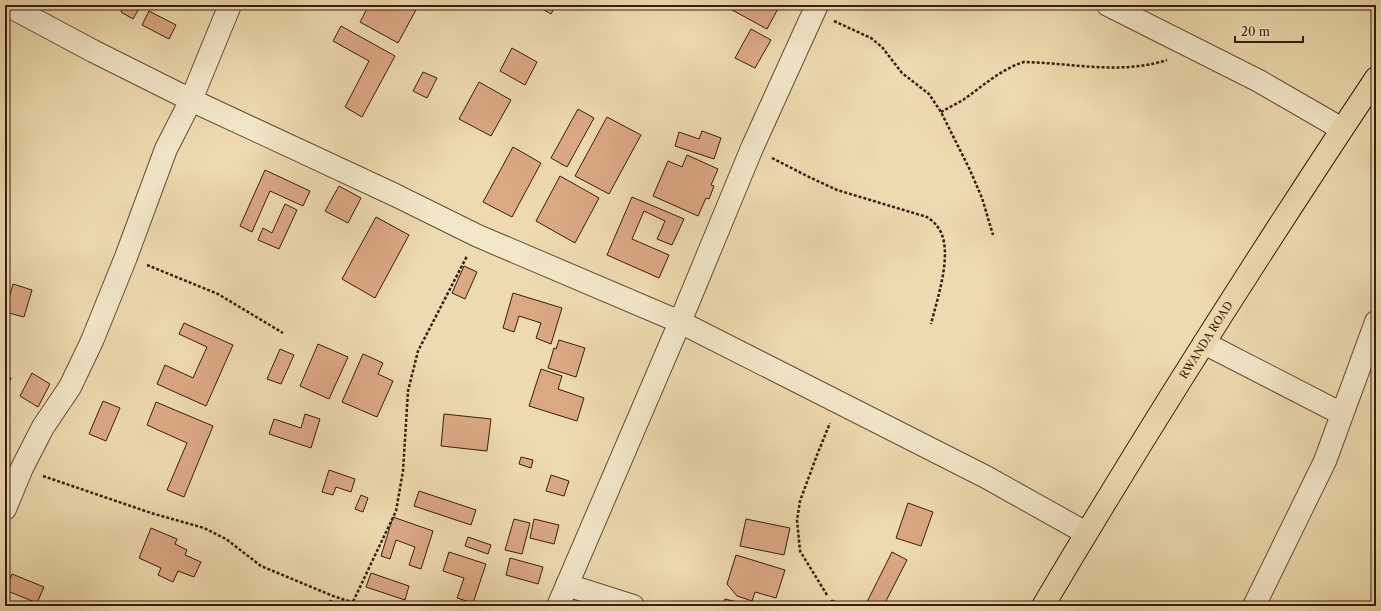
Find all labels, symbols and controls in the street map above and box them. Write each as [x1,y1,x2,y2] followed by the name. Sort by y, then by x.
[1235,18,1303,44] scale bar
[1241,24,1270,39] text: 20 m
[1176,299,1236,381] street label: RWANDA ROAD

